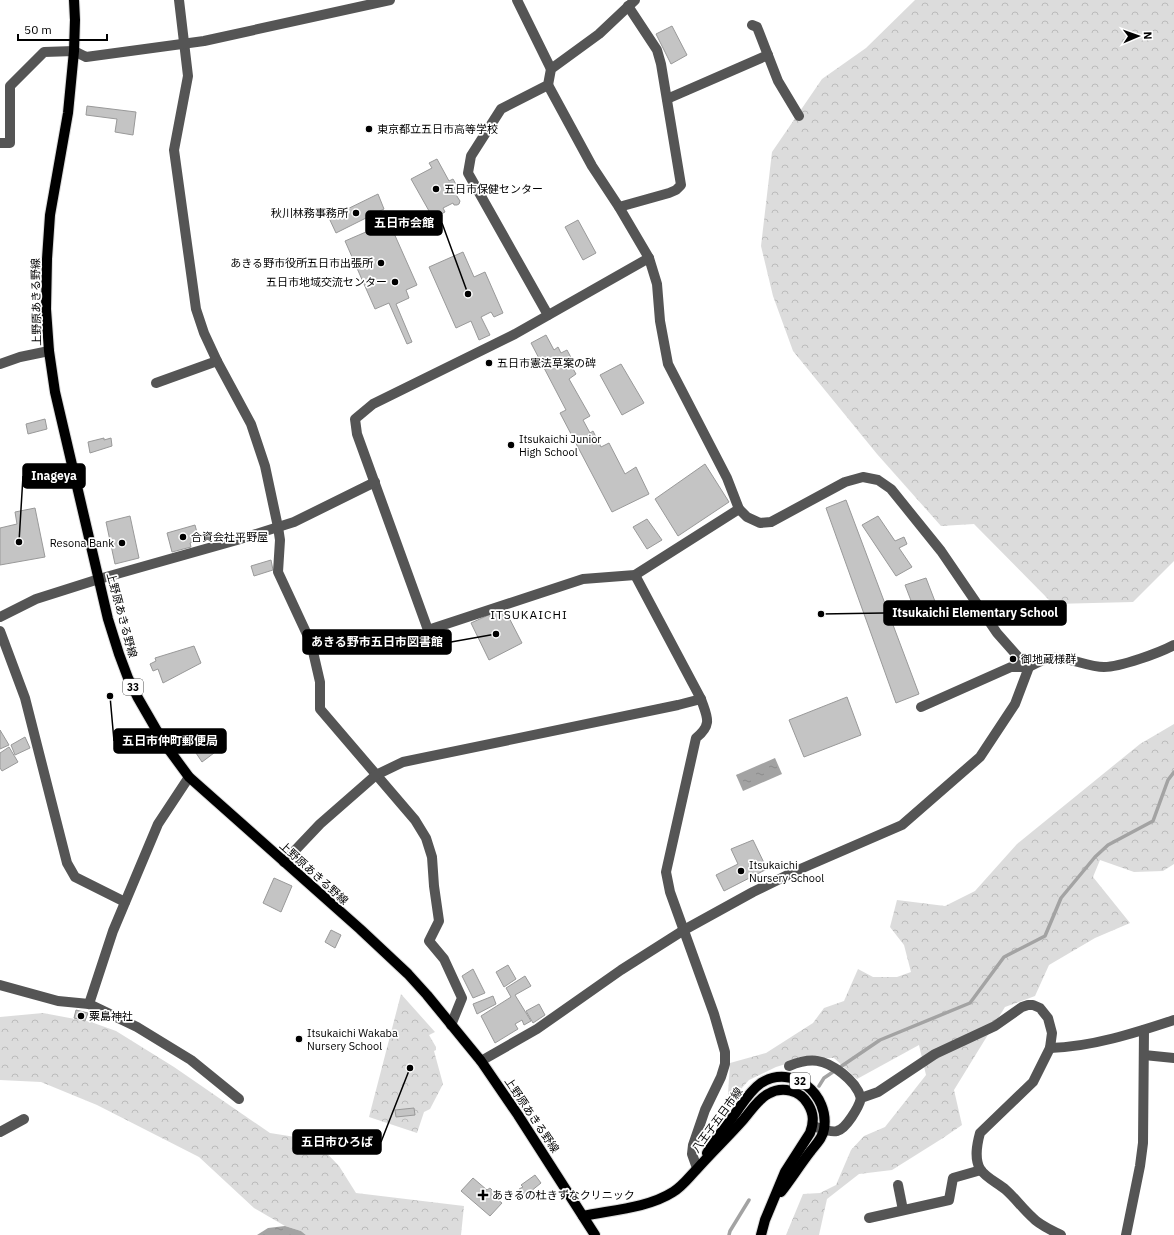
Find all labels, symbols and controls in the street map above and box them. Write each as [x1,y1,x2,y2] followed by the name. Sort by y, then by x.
[18,16,107,42] scale bar
[1118,16,1158,56] north arrow
[24,22,52,37] text: 50 m
[1141,31,1155,40] text: N
[377,122,498,136] place label: 東京都立五日市高等学校
[364,124,374,134] marker: 東京都立五日市高等学校
[444,182,543,196] place label: 五日市保健センター
[431,184,441,194] marker: 五日市保健センター
[271,206,349,220] place label: 秋川林務事務所
[351,208,361,218] marker: 秋川林務事務所
[366,211,442,235] callout: 五日市会館
[374,215,434,230] text: 五日市会館
[230,256,374,270] place label: あきる野市役所五日市出張所
[28,258,44,346] street label: 上野原あきる野線
[376,258,386,268] marker: あきる野市役所五日市出張所
[266,275,387,289] place label: 五日市地域交流センター
[390,277,400,287] marker: 五日市地域交流センター
[497,356,596,370] place label: 五日市憲法草案の碑
[484,358,494,368] marker: 五日市憲法草案の碑
[519,432,601,459] place label: Itsukaichi Junior High School
[506,440,516,450] marker: Itsukaichi Junior High School
[23,464,85,488] callout: Inageya
[31,468,77,483] text: Inageya
[191,530,268,544] place label: 合資会社平野屋
[178,532,188,542] marker: 合資会社平野屋
[50,536,114,550] place label: Resona Bank
[117,538,127,548] marker: Resona Bank
[104,571,140,659] street label: 上野原あきる野線
[884,601,1066,625] callout: Itsukaichi Elementary School
[892,605,1058,620] text: Itsukaichi Elementary School
[490,607,568,622] district label: ITSUKAICHI
[303,630,451,654] callout: あきる野市五日市図書館
[311,634,443,649] text: あきる野市五日市図書館
[1020,652,1076,666] place label: 御地蔵様群
[1008,654,1018,664] marker: 御地蔵様群
[123,679,143,695] road number: 33
[114,729,226,753] callout: 五日市仲町郵便局
[122,733,218,748] text: 五日市仲町郵便局
[277,838,351,908] street label: 上野原あきる野線
[749,858,824,885] place label: Itsukaichi Nursery School
[736,866,746,876] marker: Itsukaichi Nursery School
[89,1009,133,1023] place label: 粟島神社
[76,1011,86,1021] marker: 粟島神社
[307,1026,398,1053] place label: Itsukaichi Wakaba Nursery School
[294,1034,304,1044] marker: Itsukaichi Wakaba Nursery School
[790,1073,810,1089] road number: 32
[502,1075,562,1155] street label: 上野原あきる野線
[689,1085,745,1155] street label: 八王子五日市線
[293,1130,381,1154] callout: 五日市ひろば
[301,1134,373,1149] text: 五日市ひろば
[492,1188,635,1202] place label: あきるの杜きずなクリニック
[477,1189,489,1201] marker: あきるの杜きずなクリニック

